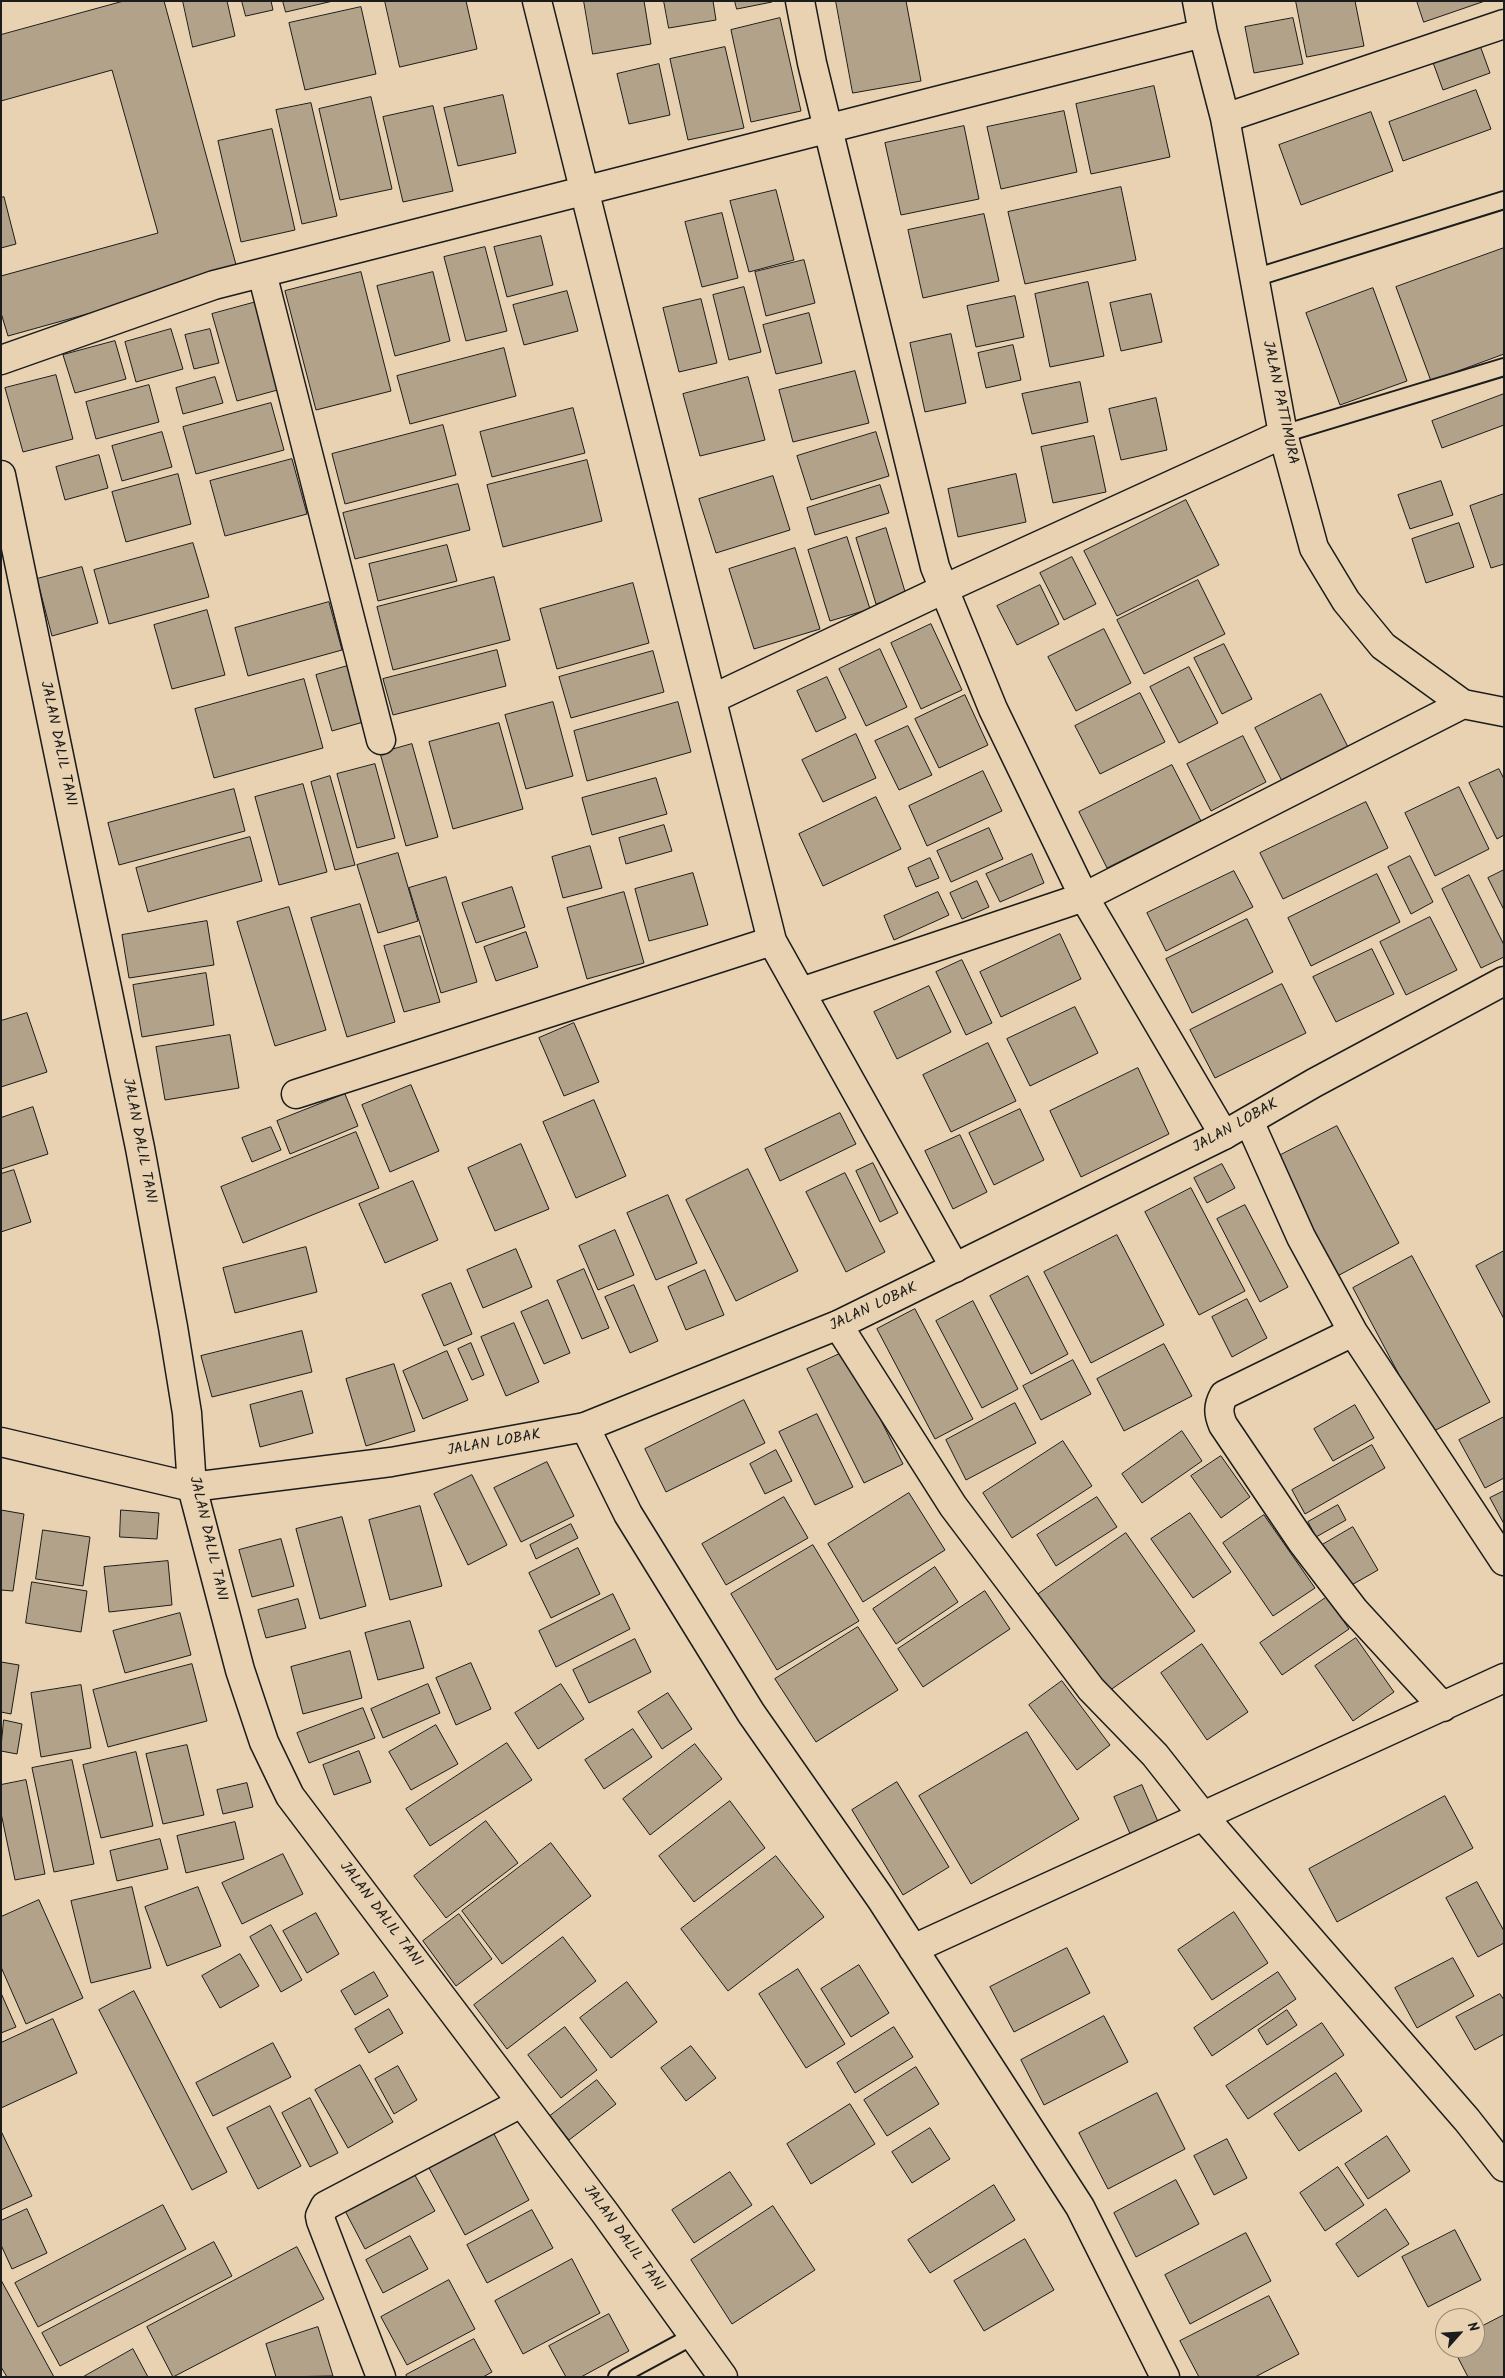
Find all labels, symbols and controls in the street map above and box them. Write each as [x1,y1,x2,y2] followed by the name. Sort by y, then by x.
[1257,339,1301,467] street label: JALAN PATTIMURA
[35,680,79,808] street label: JALAN DALIL TANI
[117,1077,159,1205] street label: JALAN DALIL TANI
[1190,1096,1282,1158] street label: JALAN LOBAK
[827,1280,921,1336] street label: JALAN LOBAK
[446,1427,542,1461] street label: JALAN LOBAK
[184,1475,230,1603] street label: JALAN DALIL TANI
[334,1859,426,1971] street label: JALAN DALIL TANI
[578,2182,668,2296] street label: JALAN DALIL TANI
[1435,2308,1485,2358] north arrow
[1461,2318,1484,2336] text: N

